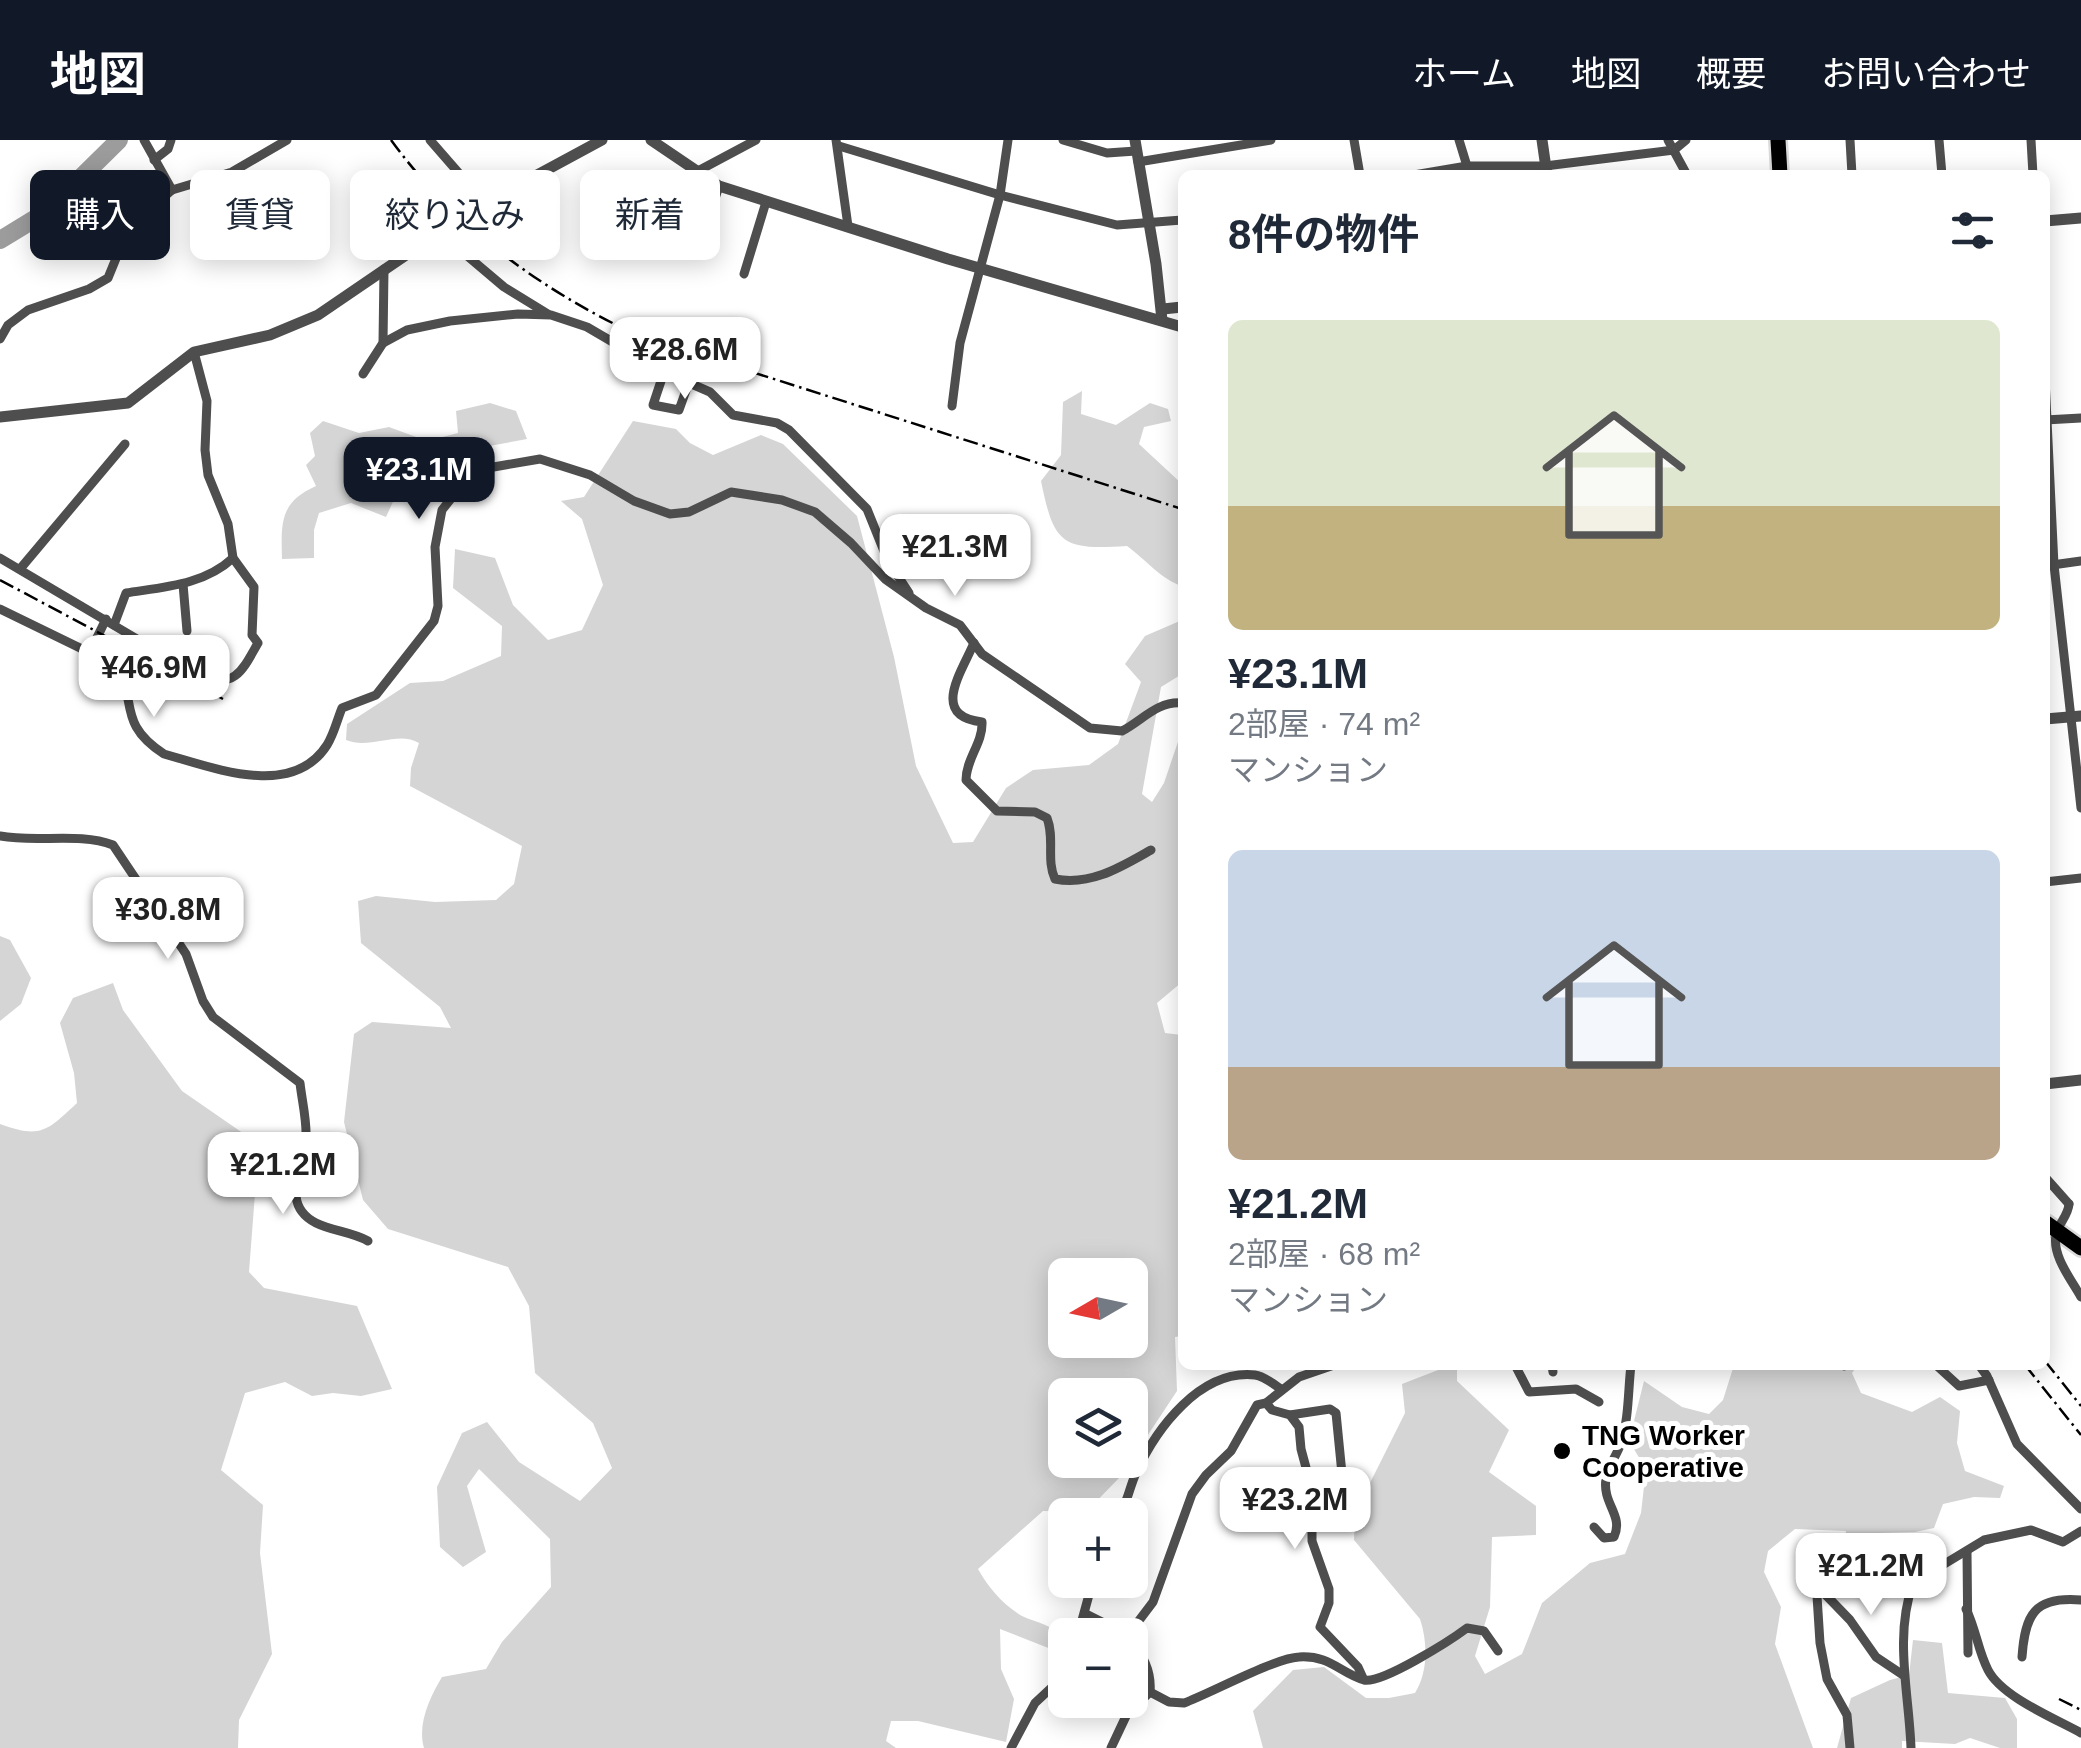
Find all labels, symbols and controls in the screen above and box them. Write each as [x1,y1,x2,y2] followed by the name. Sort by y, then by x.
[50,48,146,101] text: 地図
[1412,54,1516,93] text: ホーム
[1571,54,1641,93] text: 地図
[1696,54,1766,93] text: 概要
[1821,54,2031,93] text: お問い合わせ
[30,170,170,260] chip: 購入
[190,170,330,260] chip: 賃貸
[350,170,560,260] chip: 絞り込み
[580,170,720,260] chip: 新着
[1945,203,2000,258] icon: filters
[1228,211,1419,258] text: 8件の物件
[604,317,766,402] pin: ¥28.6M
[632,331,738,367] text: ¥28.6M
[1524,385,1704,565] icon: home
[338,437,500,522] pin: ¥23.1M
[366,451,472,487] text: ¥23.1M
[874,514,1036,599] pin: ¥21.3M
[902,528,1008,564] text: ¥21.3M
[73,635,235,720] pin: ¥46.9M
[101,649,207,685] text: ¥46.9M
[1228,650,1368,697] text: ¥23.1M
[1228,706,1420,742] text: 2部屋 · 74 m²
[1228,752,1388,788] text: マンション
[87,877,249,962] pin: ¥30.8M
[115,891,221,927] text: ¥30.8M
[1524,915,1704,1095] icon: home
[202,1132,364,1217] pin: ¥21.2M
[230,1146,336,1182] text: ¥21.2M
[1228,1180,1368,1227] text: ¥21.2M
[1228,1236,1420,1272] text: 2部屋 · 68 m²
[1048,1258,1148,1358] north arrow
[1048,1258,1148,1718] map controls
[1228,1282,1388,1318] text: マンション
[1048,1378,1148,1478] button: layers
[1582,1420,1745,1483] place label: TNG Worker Cooperative
[1551,1440,1573,1462] marker: TNG Worker Cooperative
[1214,1467,1376,1552] pin: ¥23.2M
[1242,1481,1348,1517] text: ¥23.2M
[1048,1498,1148,1598] button: +
[1790,1533,1952,1618] pin: ¥21.2M
[1818,1547,1924,1583] text: ¥21.2M
[1048,1618,1148,1718] button: −

